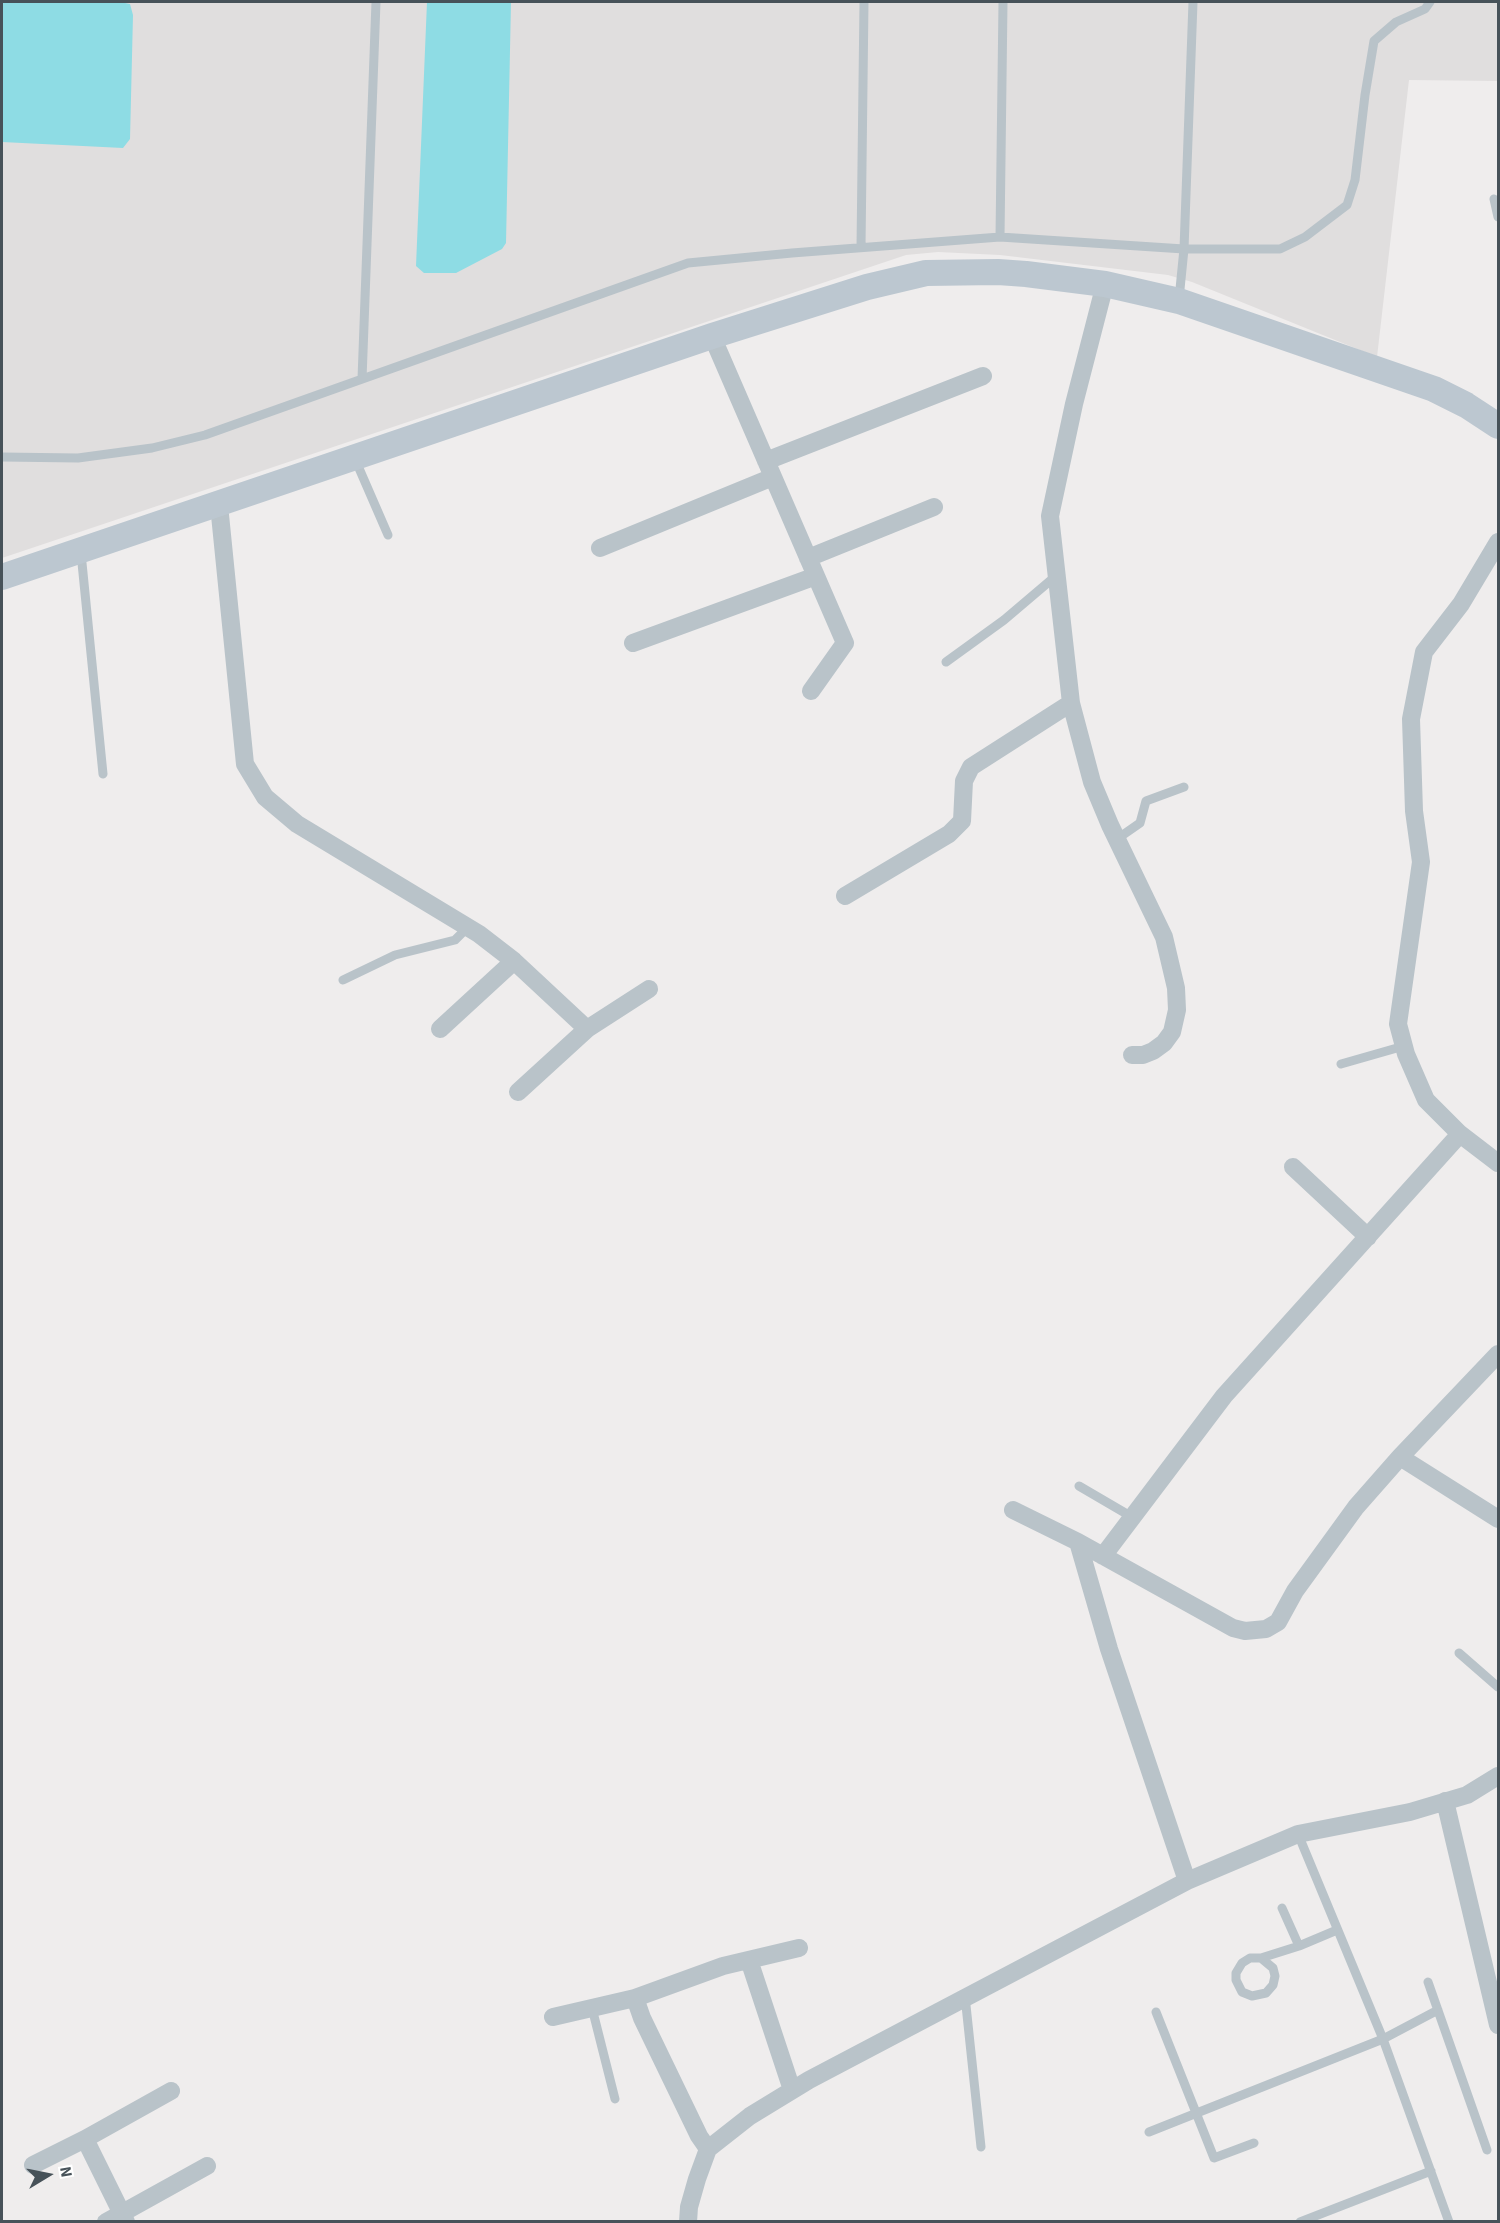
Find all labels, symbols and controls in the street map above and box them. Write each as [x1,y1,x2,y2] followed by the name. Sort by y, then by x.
[18,2145,78,2205] north arrow
[54,2165,77,2179] text: N

